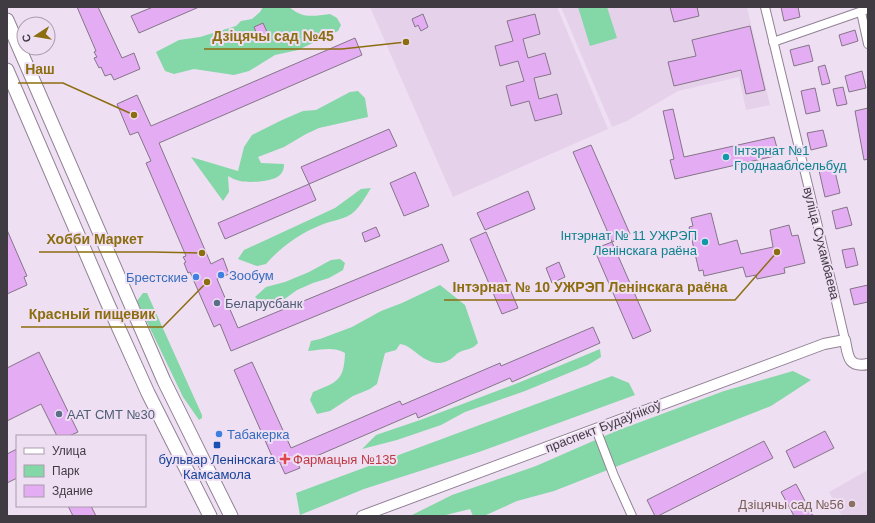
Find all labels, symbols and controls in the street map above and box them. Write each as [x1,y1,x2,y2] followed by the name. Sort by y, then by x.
[16,16,56,56] north arrow
[204,23,342,49] callout: Дзіцячы сад №45
[212,28,334,44] text: Дзіцячы сад №45
[20,33,33,43] text: С
[18,57,63,83] callout: Наш
[25,61,55,77] text: Наш
[734,143,847,173] place label: Інтэрнат №1 Гроднааблсельбуд
[721,152,731,162] marker: Інтэрнат №1 Гроднааблсельбуд
[800,185,843,302] street label: вуліца Сухамбаева
[39,226,152,252] callout: Хобби Маркет
[560,228,698,258] place label: Інтэрнат № 11 УЖРЭП Ленінскага раёна
[46,231,144,247] text: Хобби Маркет
[700,237,710,247] marker: Інтэрнат № 11 УЖРЭП Ленінскага раёна
[229,268,274,283] place label: Зообум
[126,270,188,285] place label: Брестские
[216,270,226,280] marker: Зообум
[191,272,201,282] marker: Брестские
[444,274,735,300] callout: Інтэрнат № 10 УЖРЭП Ленінскага раёна
[453,279,728,295] text: Інтэрнат № 10 УЖРЭП Ленінскага раёна
[225,296,303,311] place label: Беларусбанк
[212,298,222,308] marker: Беларусбанк
[21,301,163,327] callout: Красный пищевик
[29,306,156,322] text: Красный пищевик
[543,397,664,455] street label: праспект Будаўнікоў
[67,407,155,422] place label: ААТ СМТ №30
[54,409,64,419] marker: ААТ СМТ №30
[227,427,290,442] place label: Табакерка
[214,429,224,439] marker: Табакерка
[16,435,146,507] legend
[212,440,222,450] marker: бульвар Ленінскага Камсамола
[52,444,86,458] text: Улица
[159,452,276,482] place label: бульвар Ленінскага Камсамола
[293,452,397,467] place label: Фармацыя №135
[280,454,290,464] marker: Фармацыя №135
[52,464,80,478] text: Парк
[52,484,93,498] text: Здание
[738,497,844,512] place label: Дзіцячы сад №56
[847,499,857,509] marker: Дзіцячы сад №56

